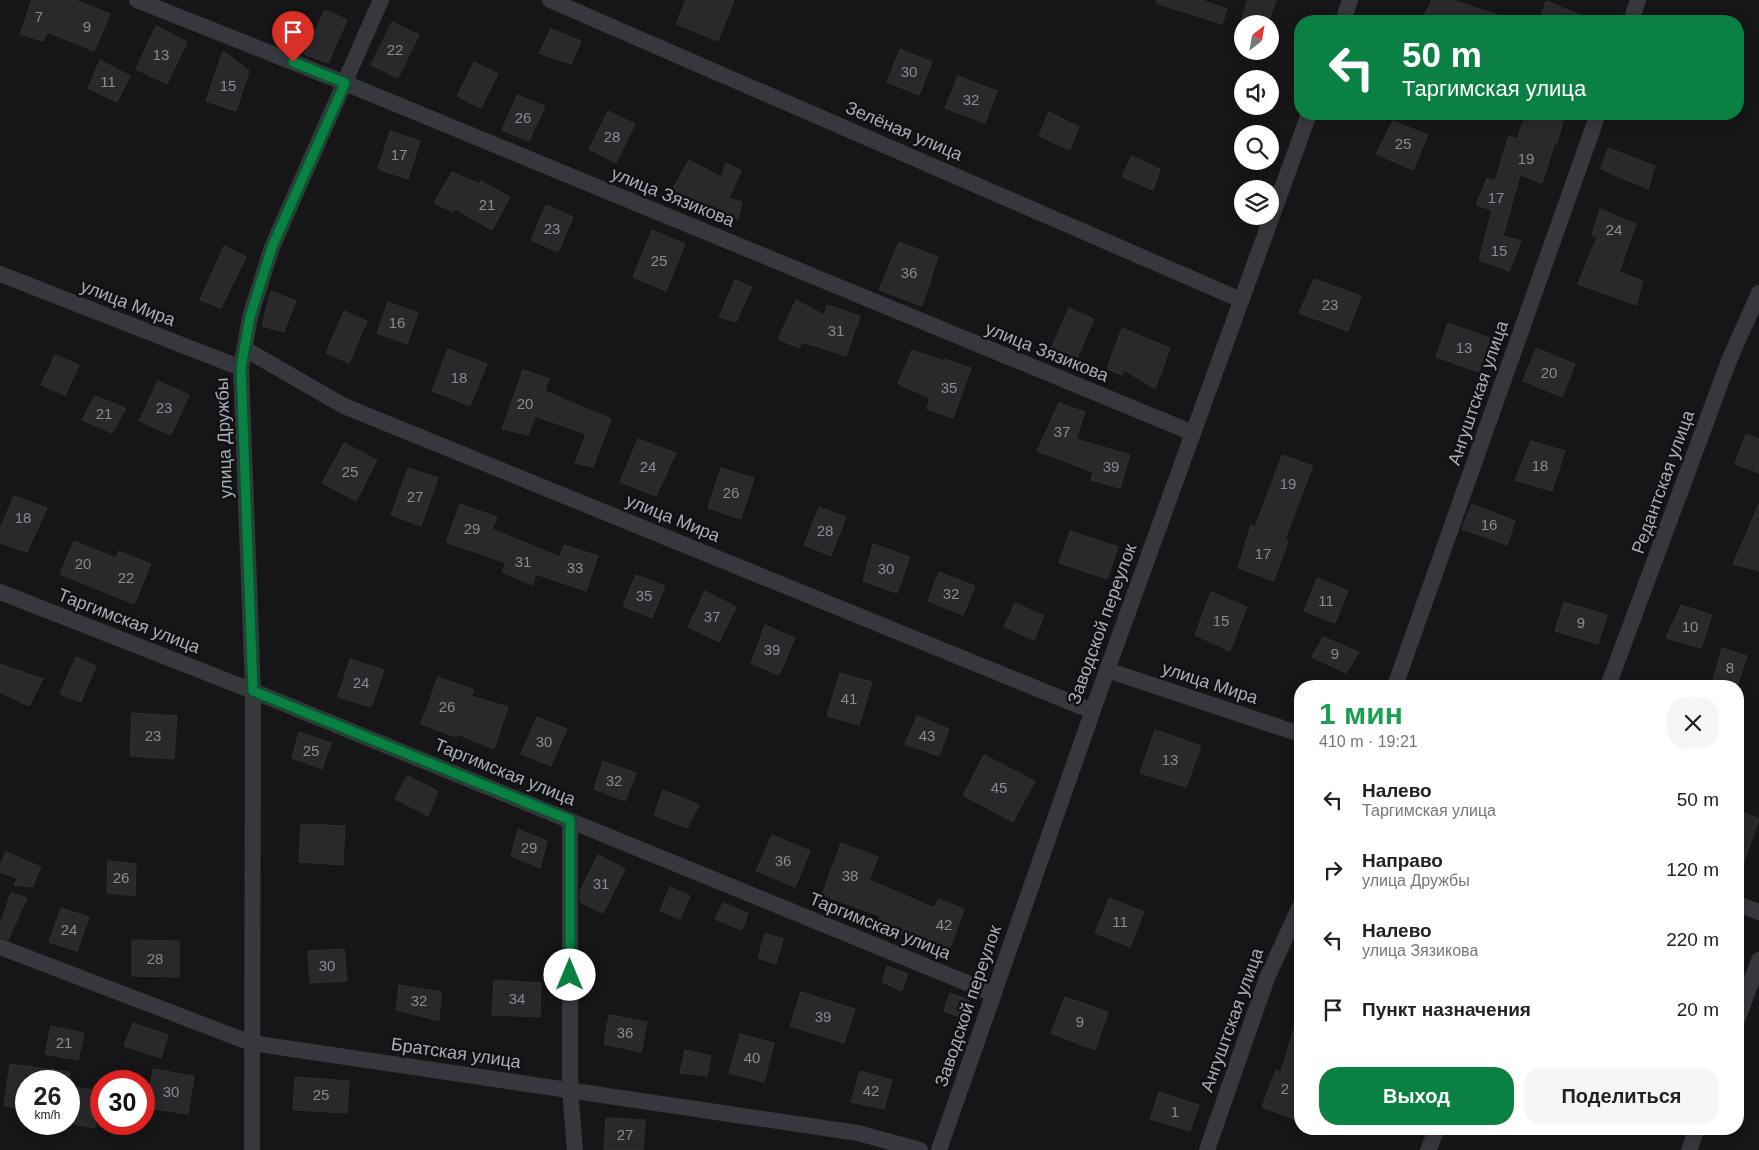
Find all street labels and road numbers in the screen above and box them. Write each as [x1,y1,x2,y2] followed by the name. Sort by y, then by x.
[843,97,966,165] street label: Зелёная улица
[609,163,738,231] street label: улица Зязикова
[78,276,179,331] street label: улица Мира
[1444,317,1512,468] street label: Ангуштская улица
[983,318,1112,386] street label: улица Зязикова
[212,377,236,499] street label: улица Дружбы
[1628,407,1699,556] street label: Редантская улица
[623,490,724,546] street label: улица Мира
[1064,541,1140,707] street label: Заводской переулок
[55,585,204,658] street label: Таргимская улица
[1160,658,1261,708] street label: улица Мира
[431,734,580,810] street label: Таргимская улица
[806,888,955,964] street label: Таргимская улица
[931,923,1005,1089] street label: Заводской переулок
[1197,944,1268,1095] street label: Ангуштская улица
[390,1034,523,1072] street label: Братская улица

